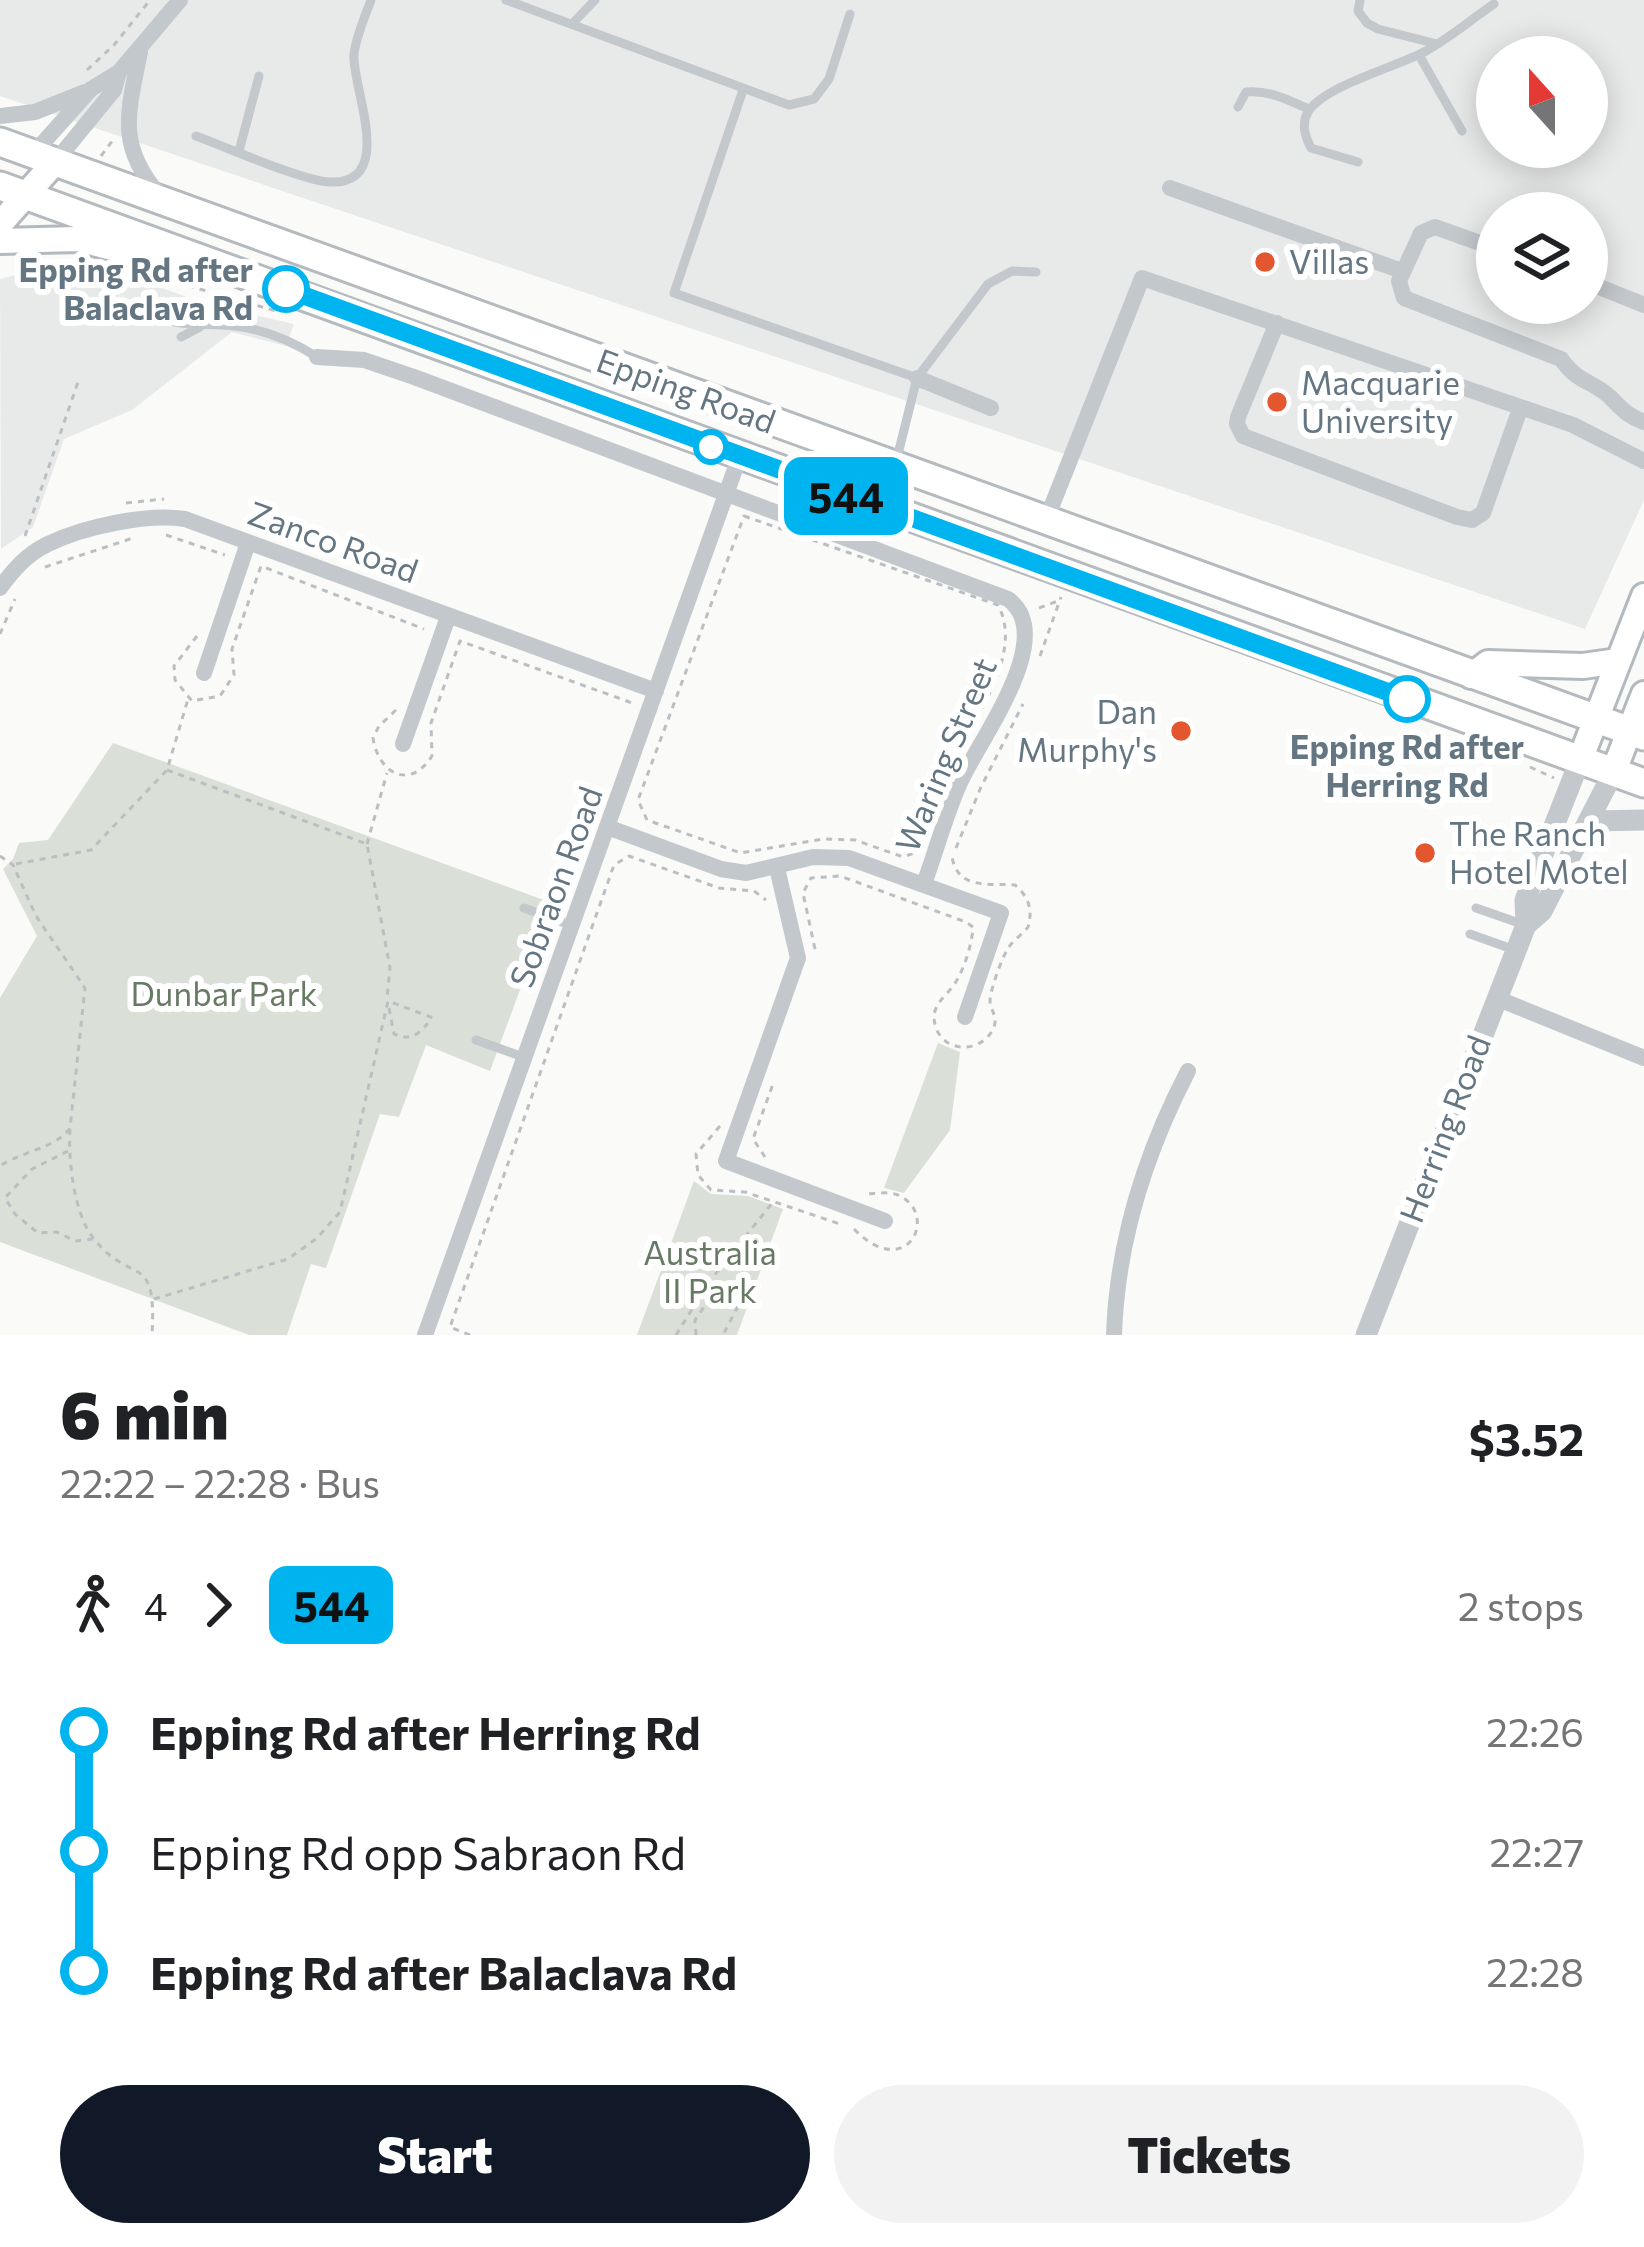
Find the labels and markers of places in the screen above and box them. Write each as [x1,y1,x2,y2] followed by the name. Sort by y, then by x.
[1289,240,1369,281] place label: Villas
[19,248,253,327] place label: Epping Rd after Balaclava Rd
[1252,249,1278,275] marker: Villas
[264,267,308,311] marker: Epping Rd after Balaclava Rd
[1301,361,1460,440] place label: Macquarie University
[1264,389,1290,415] marker: Macquarie University
[695,431,727,463] unlabelled marker
[1385,677,1429,721] marker: Epping Rd after Herring Rd
[1017,690,1157,769] place label: Dan Murphy's
[1168,718,1194,744] marker: Dan Murphy's
[1290,725,1525,804] place label: Epping Rd after Herring Rd
[1449,812,1629,891] place label: The Ranch Hotel Motel
[1412,840,1438,866] marker: The Ranch Hotel Motel

